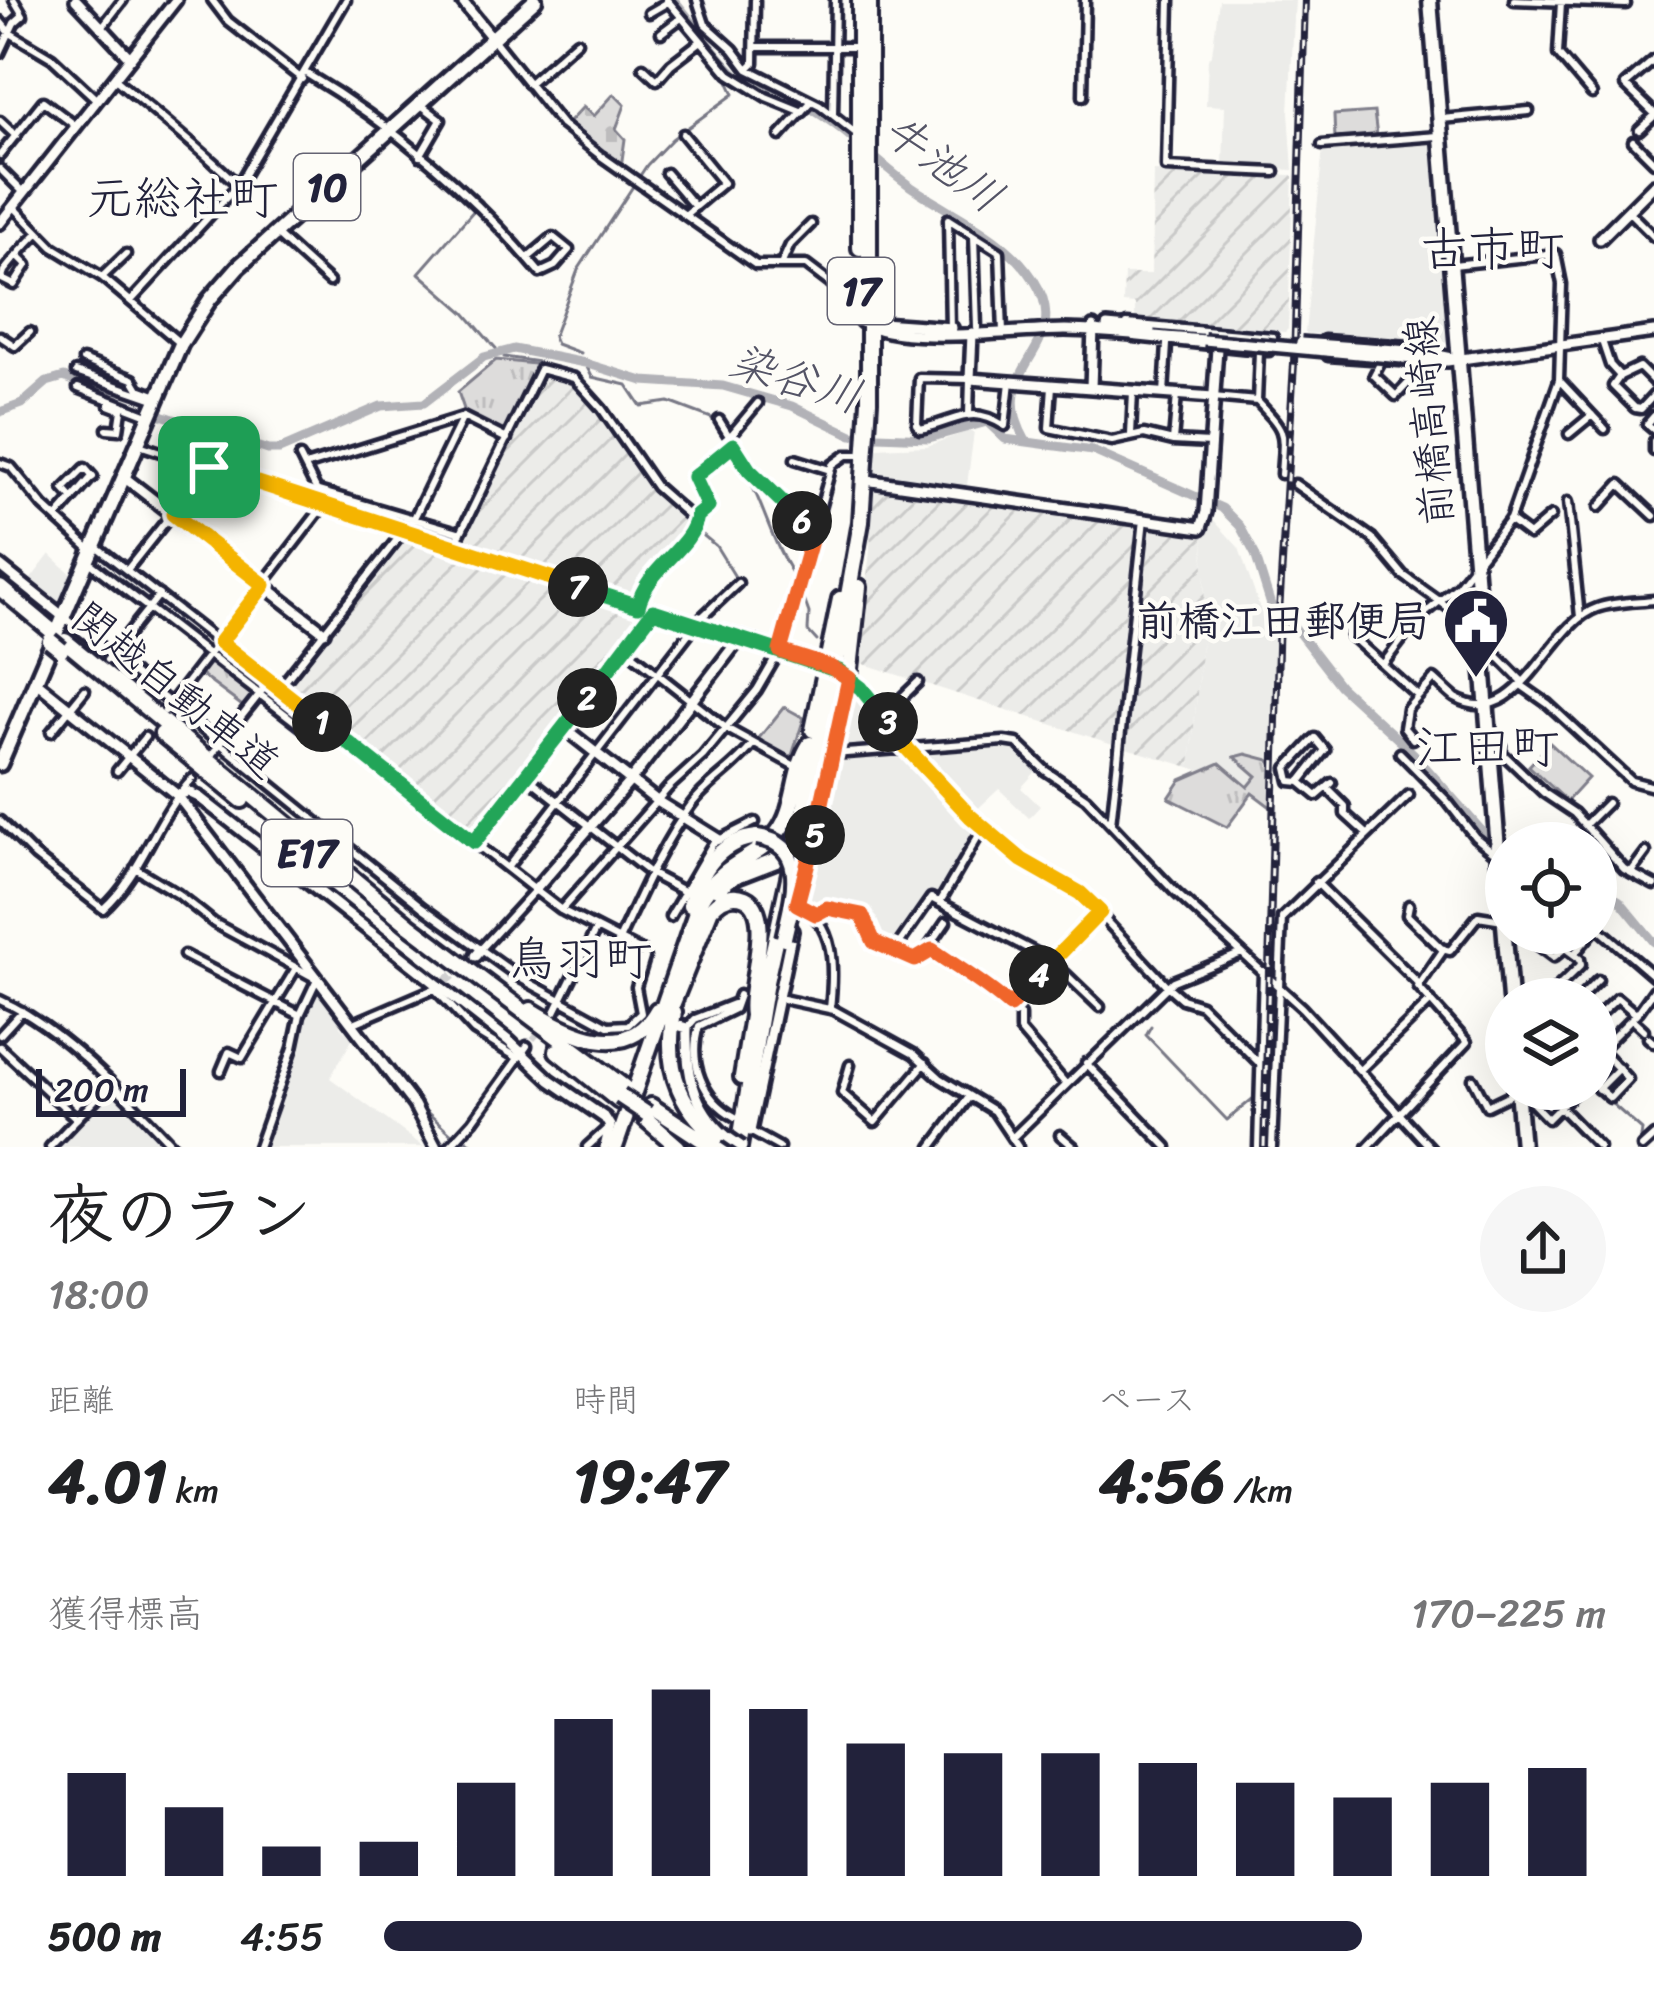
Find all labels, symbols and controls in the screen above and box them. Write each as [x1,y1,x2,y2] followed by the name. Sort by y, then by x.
[865,91,1021,235] water label: 牛池川
[294,154,360,220] road number: 10
[86,155,278,240] district label: 元総社町
[1420,206,1564,291] district label: 古市町
[828,258,894,324] road number: 17
[1383,313,1475,529] street label: 前橋高崎線
[720,321,872,437] water label: 染谷川
[158,416,260,518] pin
[176,434,242,500] icon: arrive
[772,491,832,551] pin: 6
[793,492,811,550] text: 6
[548,557,608,617] pin: 7
[569,558,587,616] text: 7
[55,582,297,798] street label: 関越自動車道
[1136,584,1430,658] place label: 前橋江田郵便局
[1441,586,1511,680] public building icon: 前橋江田郵便局
[557,668,617,728] pin: 2
[577,669,597,727] text: 2
[292,692,352,752] pin: 1
[858,692,918,752] pin: 3
[315,693,329,751] text: 1
[879,693,897,751] text: 3
[1415,704,1559,789] district label: 江田町
[785,805,845,865] pin: 5
[805,806,825,864] text: 5
[262,820,352,886] road number: E17
[1485,822,1617,1110] map controls
[1485,822,1617,954] button: locate
[508,916,652,1001] district label: 鳥羽町
[1009,945,1069,1005] pin: 4
[1029,946,1049,1004] text: 4
[1485,978,1617,1110] button: layers
[54,1061,149,1119] text: 200 m
[36,1063,186,1116] scale bar
[48,1156,312,1273] text: 夜のラン
[1480,1186,1606,1312] button: share
[48,1260,149,1329] text: 18:00
[48,1371,114,1429] text: 距離
[573,1371,639,1429] text: 時間
[1099,1371,1196,1429] text: ペース
[48,1429,167,1535] text: 4.01
[573,1429,726,1535] text: 19:47
[1099,1429,1225,1535] text: 4:56
[167,1462,219,1520] text: km
[1225,1462,1293,1520] text: /km
[48,1579,204,1648] text: 獲得標高
[1411,1579,1606,1648] text: 170–225 m
[48,1902,161,1971] text: 500 m
[240,1902,324,1971] text: 4:55

